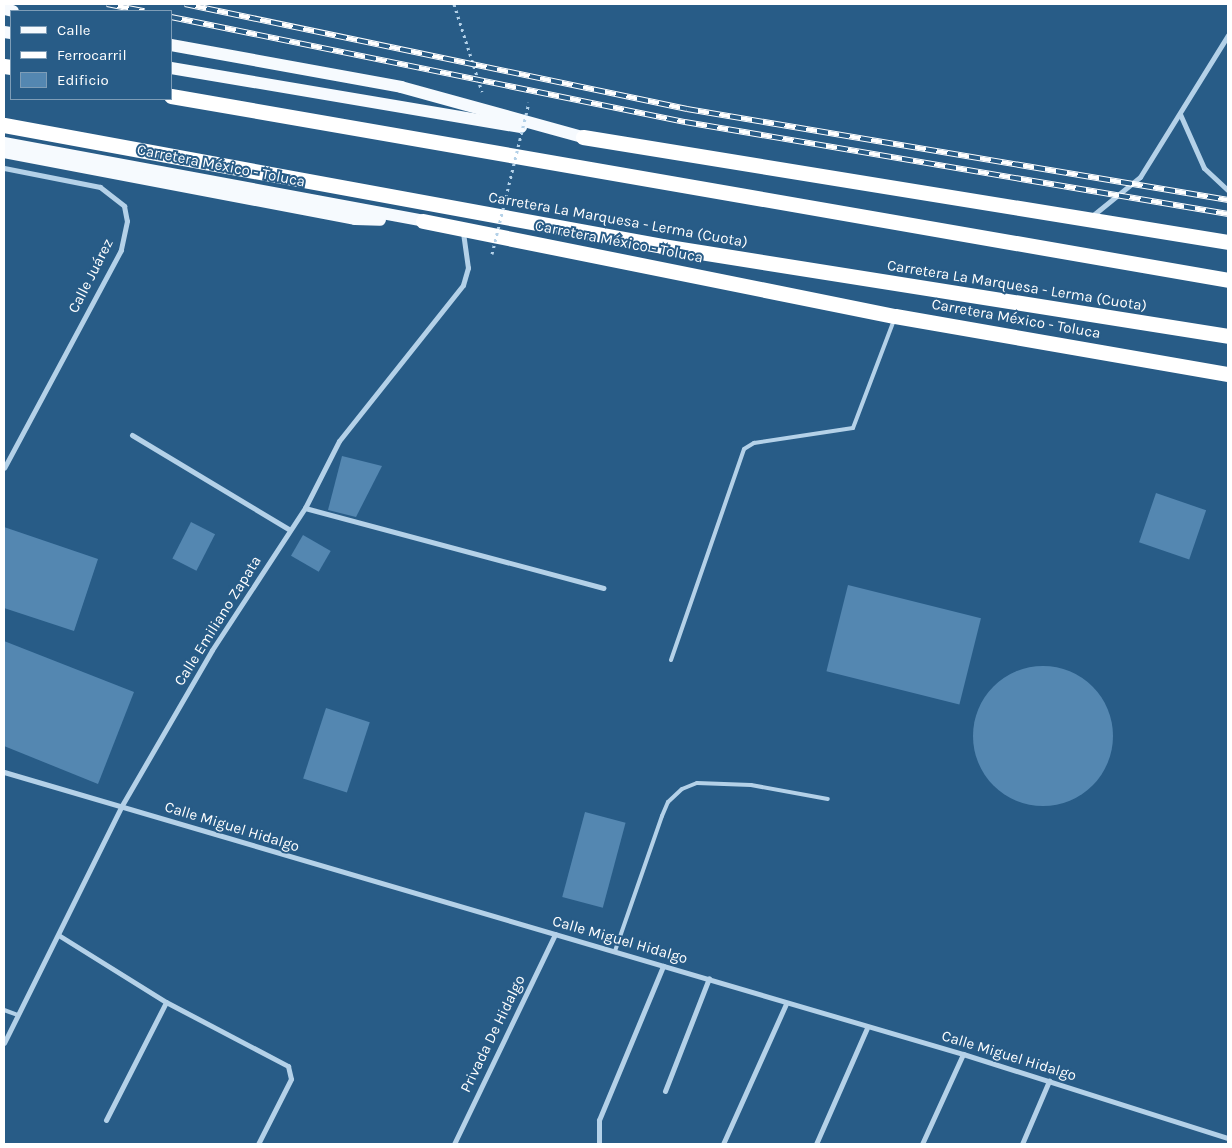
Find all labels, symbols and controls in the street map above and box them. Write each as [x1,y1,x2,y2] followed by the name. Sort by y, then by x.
[10,10,172,100] legend
[57,21,91,39] text: Calle
[57,46,127,64] text: Ferrocarril
[57,71,109,89] text: Edificio
[135,141,307,191] street label: Carretera México - Toluca
[487,188,749,252] street label: Carretera La Marquesa - Lerma (Cuota)
[533,217,705,267] street label: Carretera México - Toluca
[65,236,117,316] street label: Calle Juárez
[886,257,1148,315] street label: Carretera La Marquesa - Lerma (Cuota)
[930,295,1102,343] street label: Carretera México - Toluca
[171,553,265,689] street label: Calle Emiliano Zapata
[163,798,301,856] street label: Calle Miguel Hidalgo
[550,912,690,968] street label: Calle Miguel Hidalgo
[457,972,529,1096] street label: Privada De Hidalgo
[940,1027,1078,1085] street label: Calle Miguel Hidalgo

